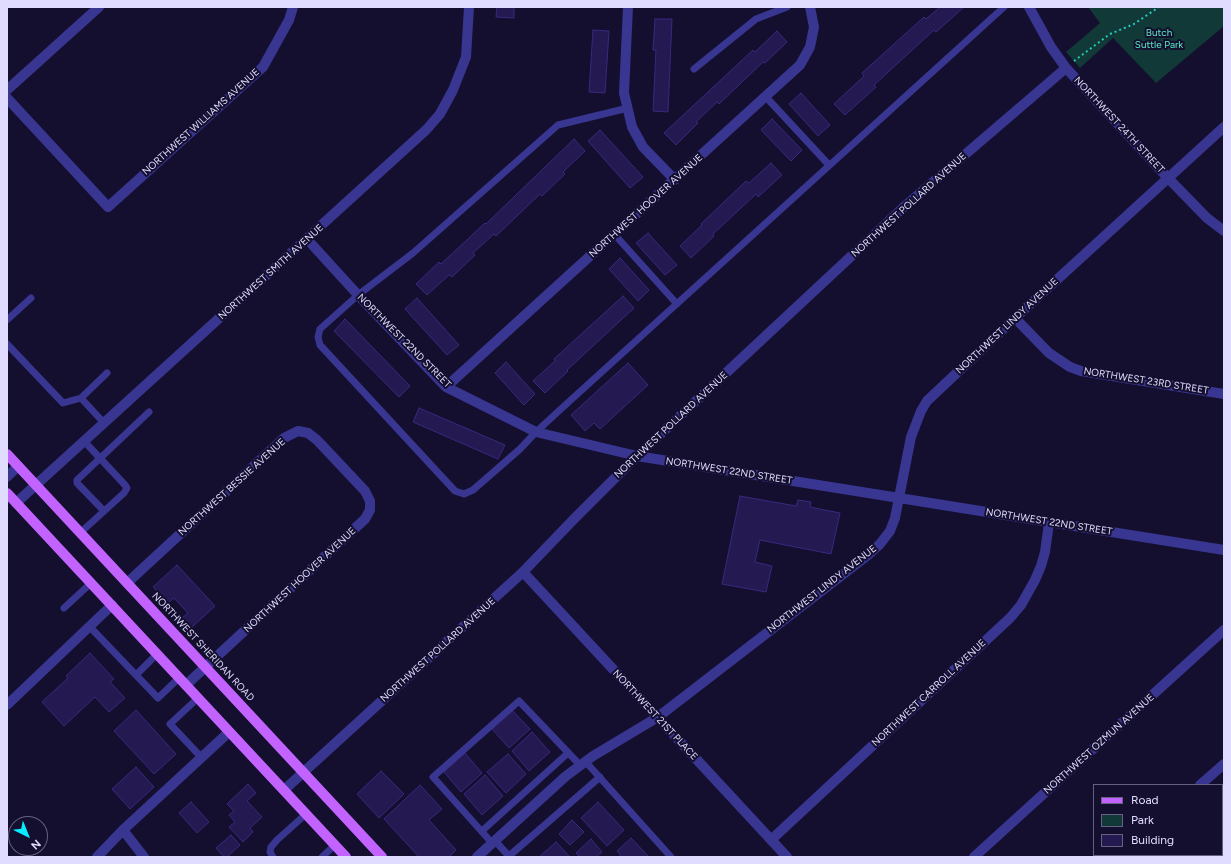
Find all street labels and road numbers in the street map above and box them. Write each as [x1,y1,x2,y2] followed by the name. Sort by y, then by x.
[140,66,262,178] street label: NORTHWEST WILLIAMS AVENUE
[1071,74,1167,176] street label: NORTHWEST 24TH STREET
[849,150,969,260] street label: NORTHWEST POLLARD AVENUE
[587,152,705,260] street label: NORTHWEST HOOVER AVENUE
[216,222,326,322] street label: NORTHWEST SMITH AVENUE
[953,275,1061,377] street label: NORTHWEST LINDY AVENUE
[355,292,453,390] street label: NORTHWEST 22ND STREET
[1083,365,1209,397] street label: NORTHWEST 23RD STREET
[612,369,730,481] street label: NORTHWEST POLLARD AVENUE
[176,436,288,538] street label: NORTHWEST BESSIE AVENUE
[665,455,793,487] street label: NORTHWEST 22ND STREET
[985,506,1113,538] street label: NORTHWEST 22ND STREET
[241,525,359,635] street label: NORTHWEST HOOVER AVENUE
[765,543,879,635] street label: NORTHWEST LINDY AVENUE
[149,590,257,704] street label: NORTHWEST SHERIDAN ROAD
[378,595,498,705] street label: NORTHWEST POLLARD AVENUE
[870,637,988,749] street label: NORTHWEST CARROLL AVENUE
[610,667,700,763] street label: NORTHWEST 21ST PLACE
[1041,691,1157,797] street label: NORTHWEST OZMUN AVENUE

